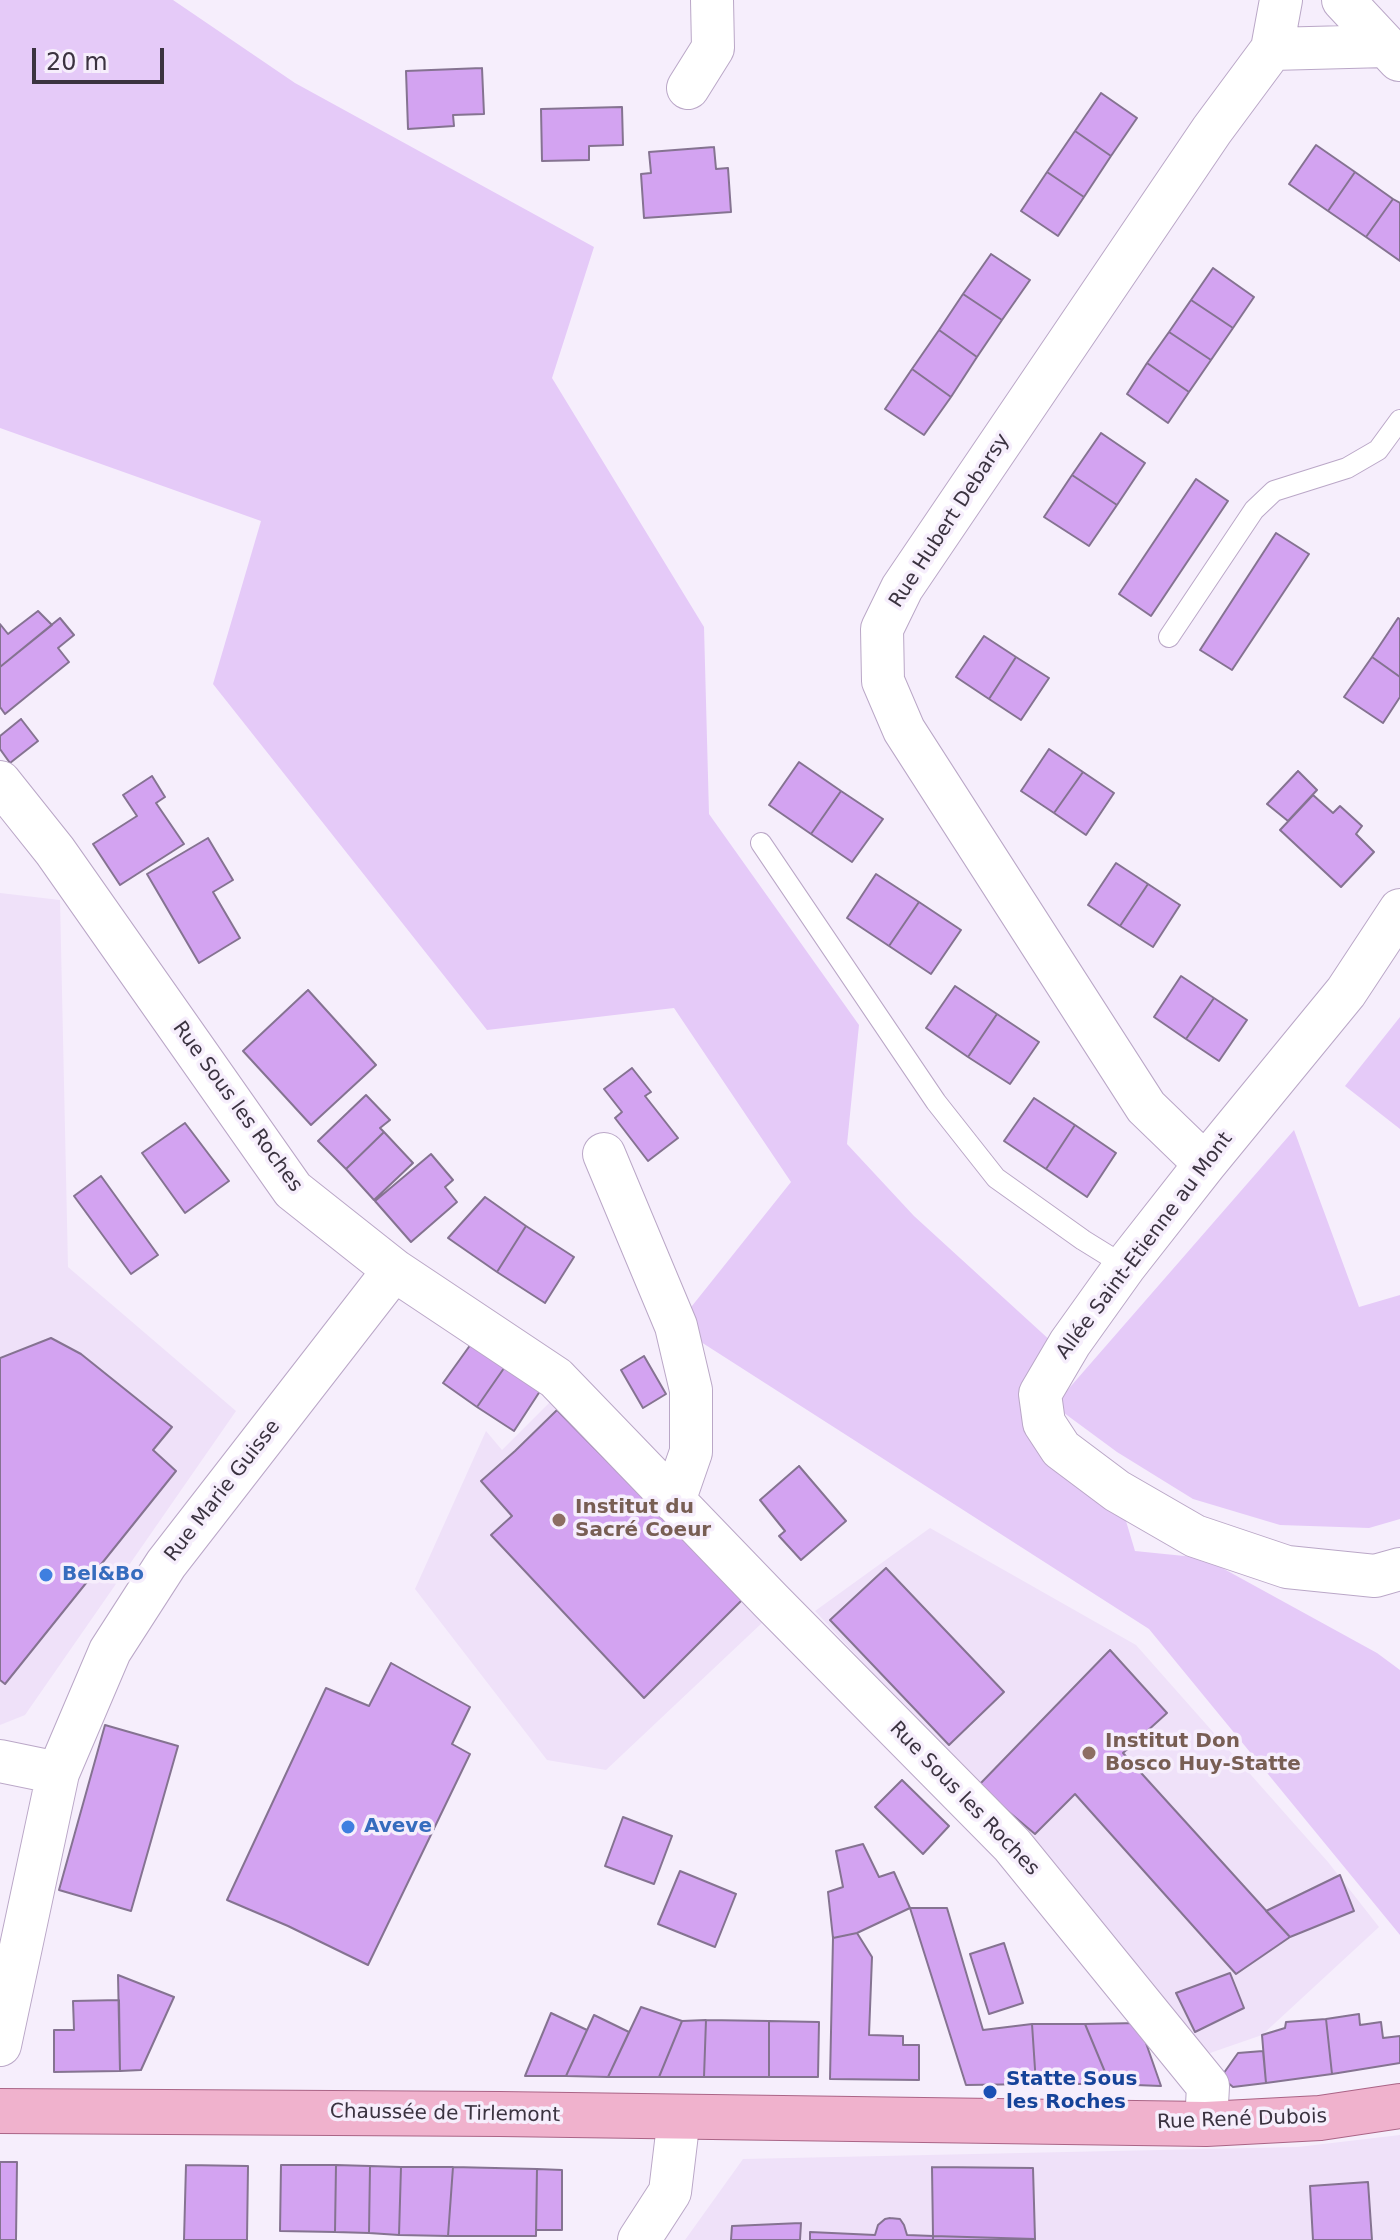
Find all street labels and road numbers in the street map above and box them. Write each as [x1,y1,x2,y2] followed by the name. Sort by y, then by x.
[885,430,1015,612] street label: Rue Hubert Debarsy
[167,1017,307,1197] street label: Rue Sous les Roches
[1052,1128,1238,1364] street label: Allée Saint-Etienne au Mont
[160,1415,286,1567] street label: Rue Marie Guisse
[884,1717,1044,1881] street label: Rue Sous les Roches
[330,2100,560,2128] street label: Chaussée de Tirlemont
[1157,2105,1327,2135] street label: Rue René Dubois

